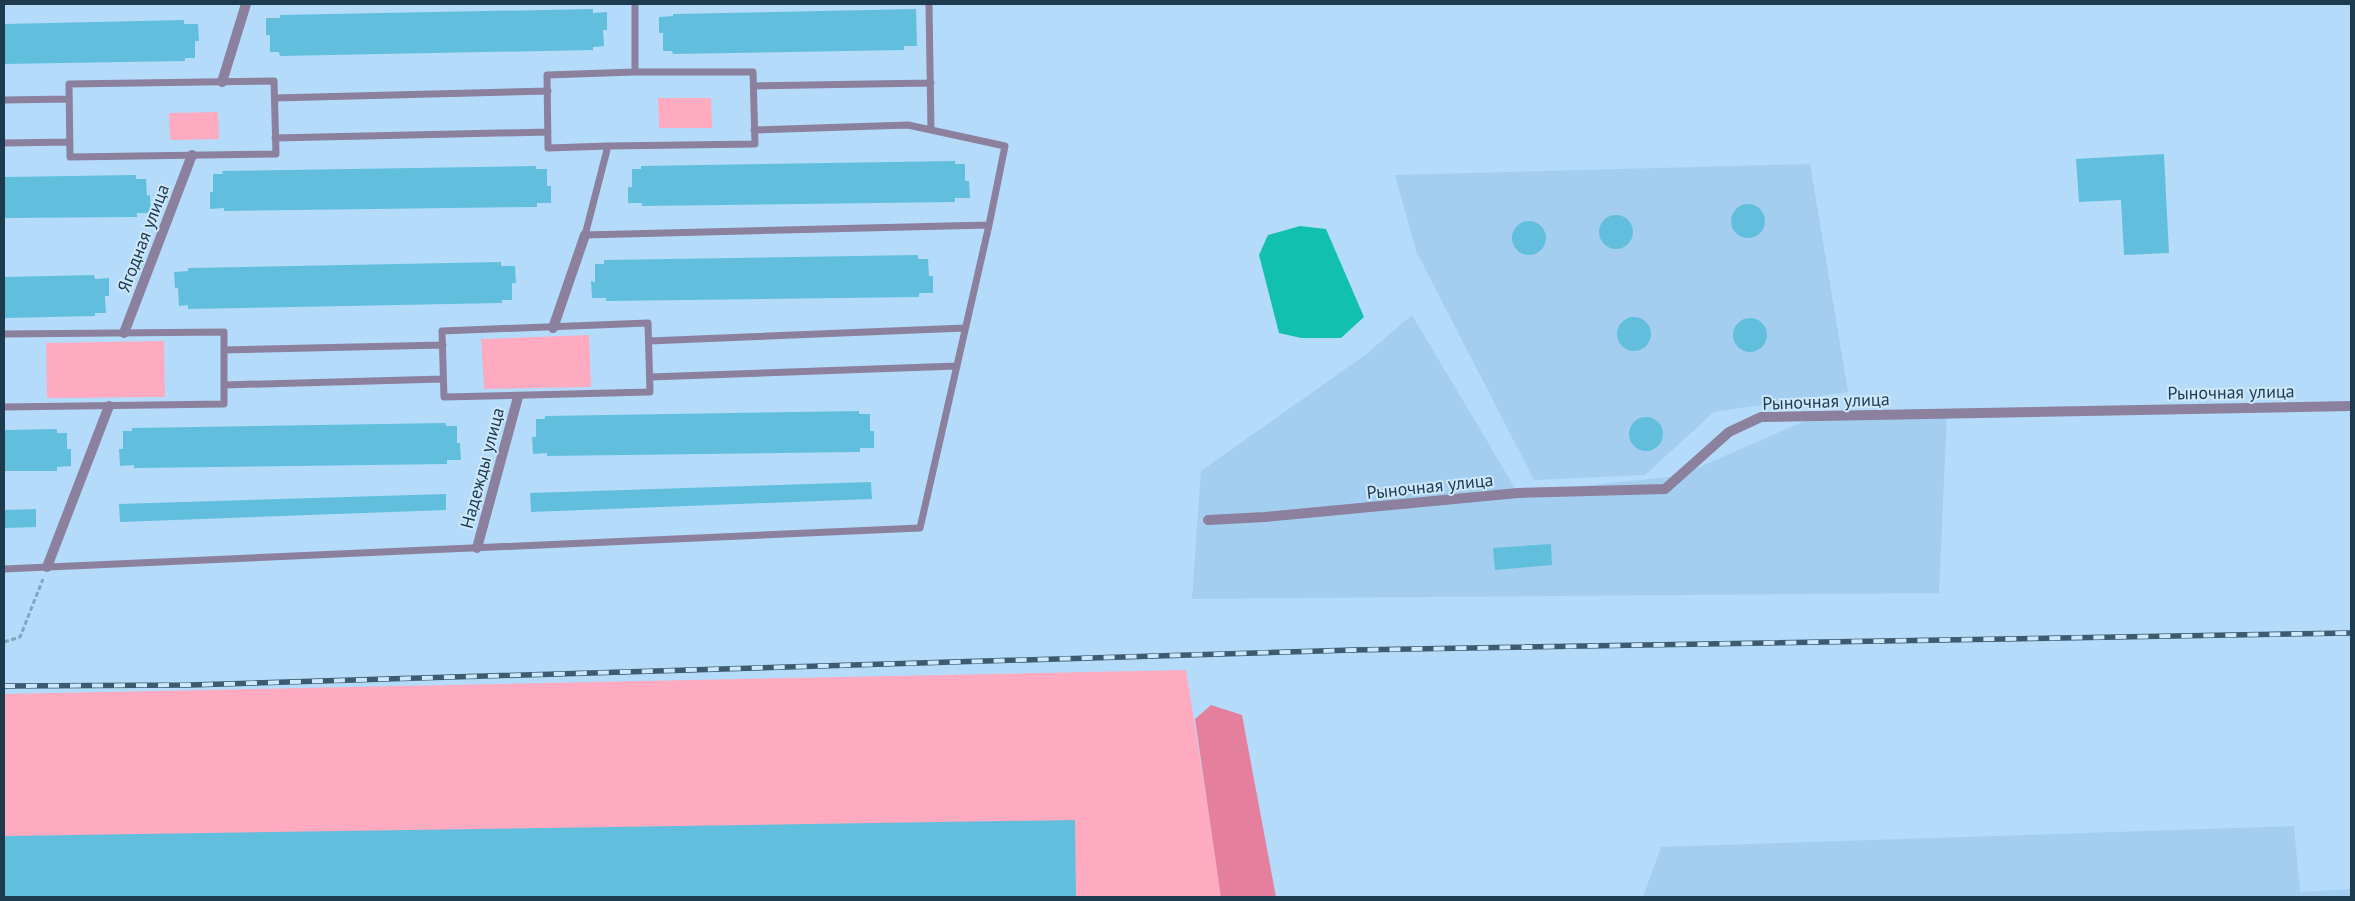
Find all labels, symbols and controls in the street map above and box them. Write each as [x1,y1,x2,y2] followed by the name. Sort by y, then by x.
[112,181,174,295] street label: Ягодная улица
[2167,379,2295,405] street label: Рыночная улица
[1762,387,1890,415] street label: Рыночная улица
[455,405,509,531] street label: Надежды улица
[1365,468,1495,504] street label: Рыночная улица

